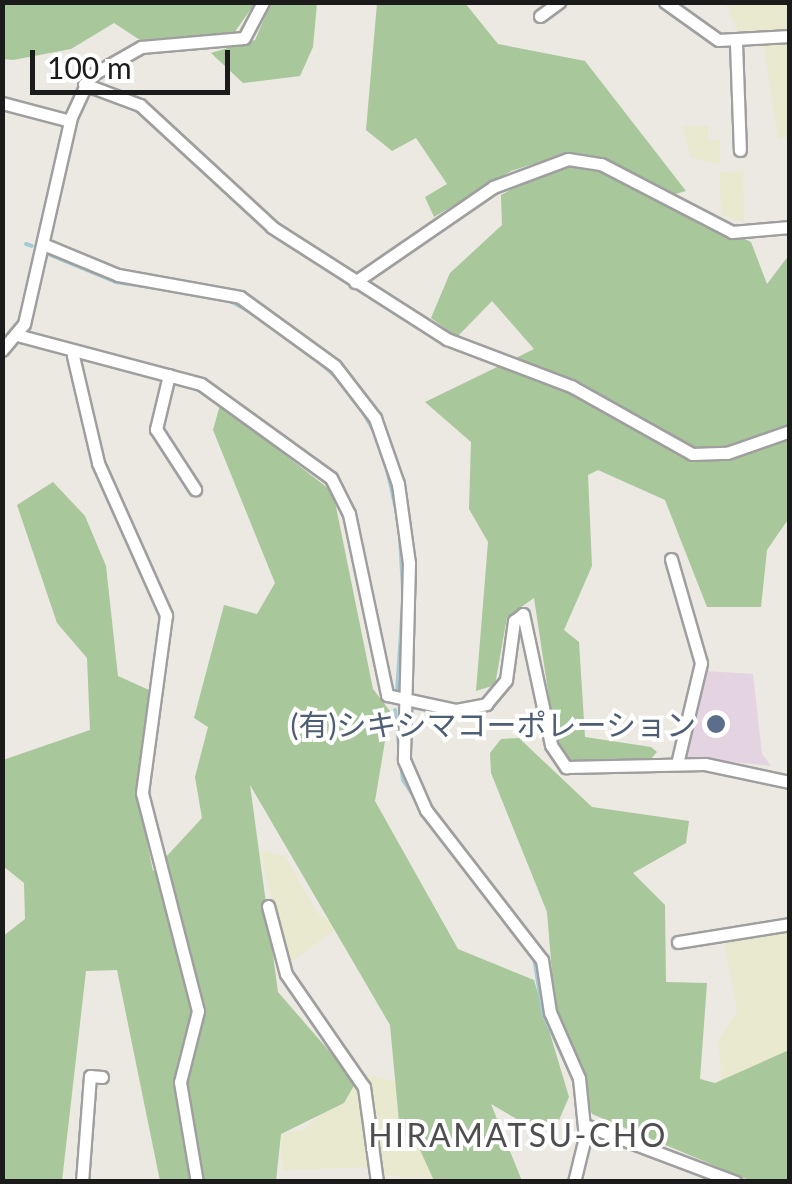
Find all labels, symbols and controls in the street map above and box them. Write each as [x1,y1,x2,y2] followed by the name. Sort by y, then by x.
[35,30,235,92] scale bar
[47,49,132,85] text: 100 m
[290,706,696,742] place label: (有)シキシマコーポレーション
[705,713,727,735] marker: (有)シキシマコーポレーション
[368,1116,668,1154] district label: HIRAMATSU-CHO

